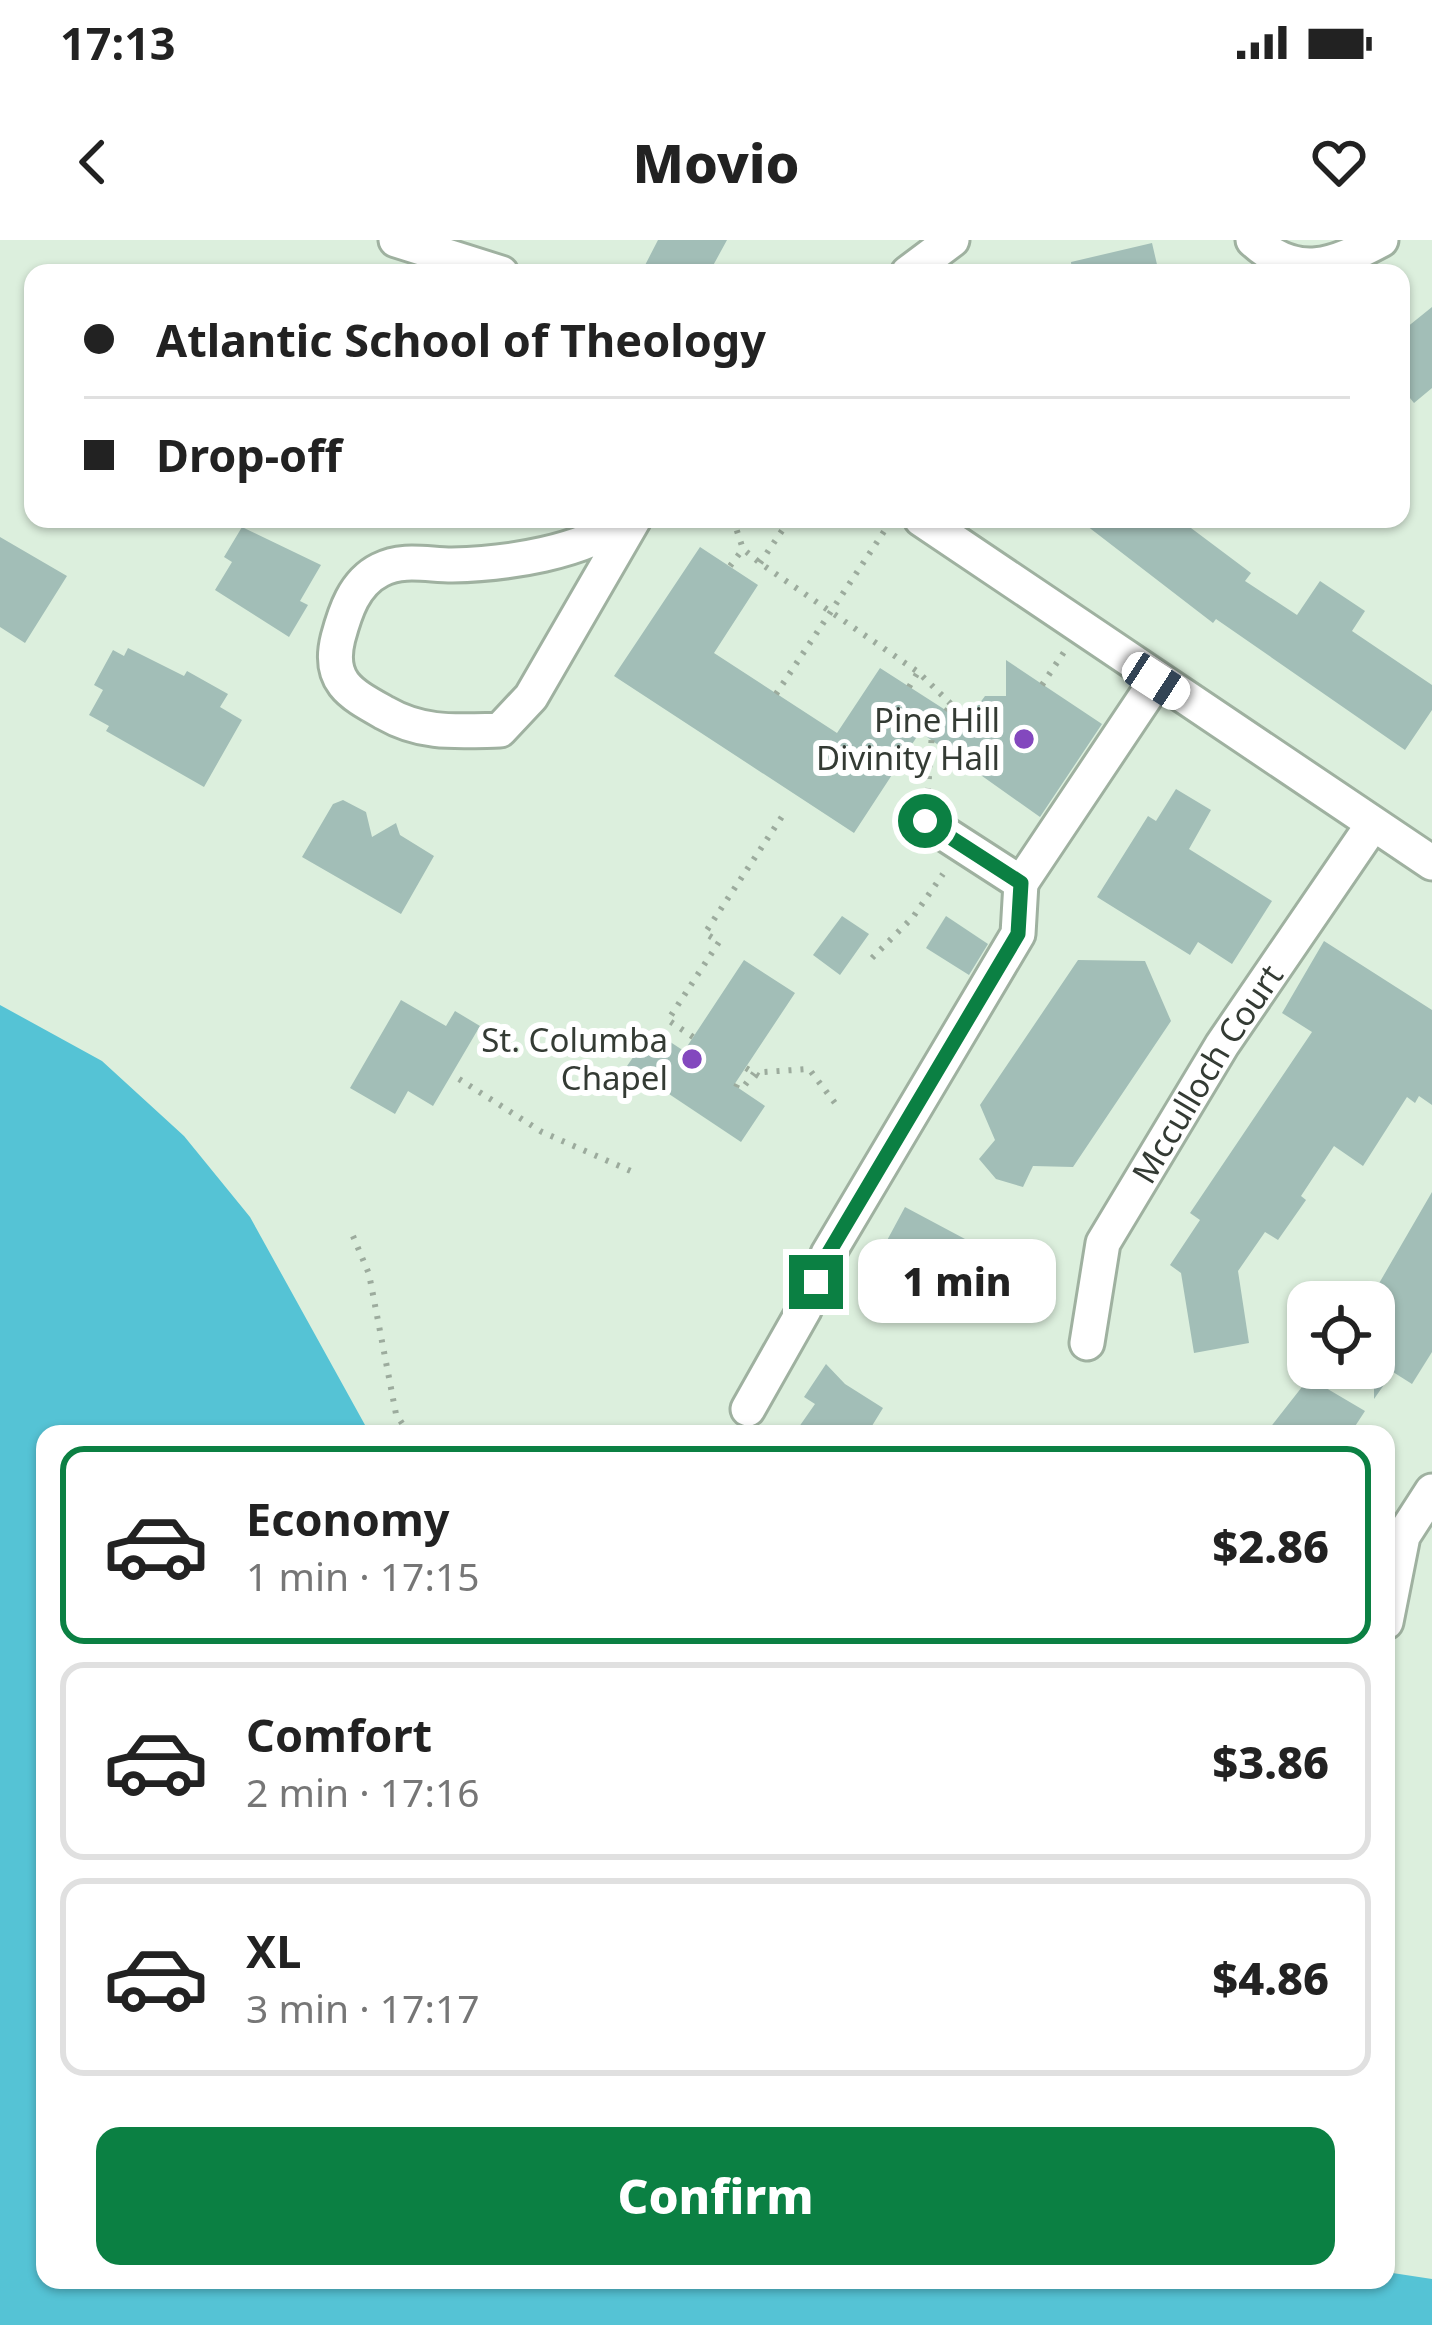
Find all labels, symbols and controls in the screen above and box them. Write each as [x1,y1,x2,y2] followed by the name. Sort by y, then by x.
[60,12,176,73] text: 17:13
[632,125,800,199] text: Movio
[60,129,126,195] icon: back
[1306,129,1372,195] icon: heart
[156,309,766,370] text: Atlantic School of Theology
[156,424,342,485] text: Drop-off
[1116,646,1196,716] car
[816,697,1000,780] place label: Pine Hill Divinity Hall
[1011,726,1037,752] marker: Pine Hill Divinity Hall
[898,794,952,848] route start
[1121,955,1293,1191] street label: Mcculloch Court
[481,1017,668,1100] place label: St. Columba Chapel
[679,1046,705,1072] marker: St. Columba Chapel
[858,1240,1056,1324] callout: 1 min
[903,1254,1011,1307] text: 1 min
[789,1255,843,1309] route end
[1287,1281,1395,1389] map controls
[1287,1281,1395,1389] button: locate
[246,1488,450,1549] text: Economy
[102,1491,210,1599] icon: car
[1212,1515,1329,1576] text: $2.86
[246,1549,480,1602] text: 1 min · 17:15
[246,1704,432,1765] text: Comfort
[102,1707,210,1815] icon: car
[1212,1731,1329,1792] text: $3.86
[246,1765,480,1818] text: 2 min · 17:16
[246,1920,301,1981] text: XL
[102,1923,210,2031] icon: car
[1212,1947,1329,2008] text: $4.86
[246,1981,480,2034] text: 3 min · 17:17
[96,2127,1335,2265] button: Confirm

